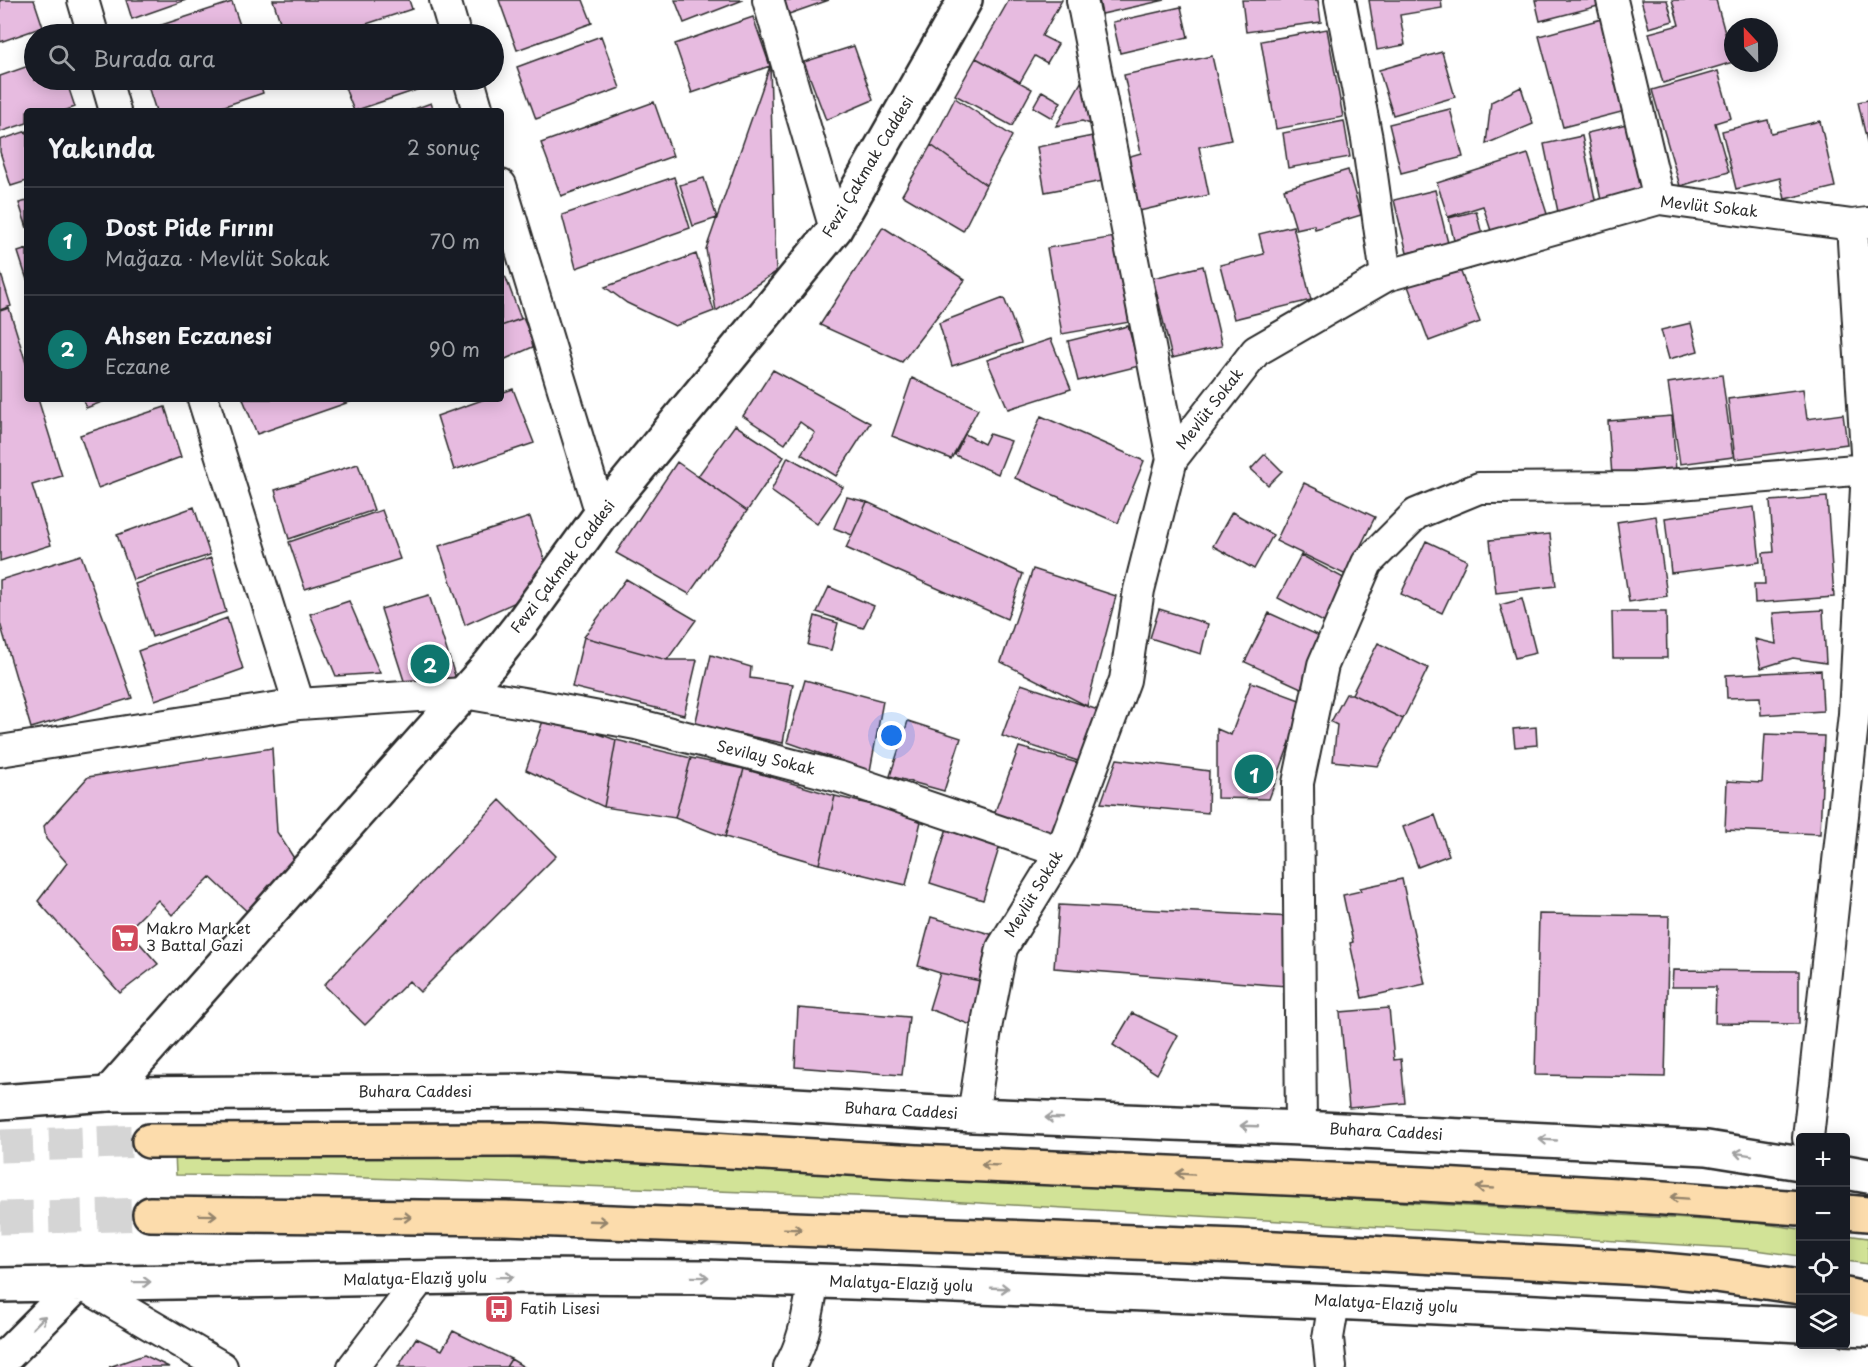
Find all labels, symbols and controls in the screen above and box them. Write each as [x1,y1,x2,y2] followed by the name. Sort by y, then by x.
[1724,18,1778,72] north arrow
[24,24,504,90] search box
[45,41,78,74] icon: search
[93,41,215,74] text: Burada ara
[815,91,918,241] street label: Fevzi Çakmak Caddesi
[48,128,155,167] text: Yakında
[407,132,480,162] text: 2 sonuç
[1659,189,1759,222] street label: Mevlüt Sokak
[105,210,274,243] text: Dost Pide Fırını
[63,226,72,256] text: 1
[430,226,480,256] text: 70 m
[105,243,330,273] text: Mağaza · Mevlüt Sokak
[105,318,272,351] text: Ahsen Eczanesi
[60,334,75,364] text: 2
[429,334,480,364] text: 90 m
[105,351,171,381] text: Eczane
[1170,362,1248,454] street label: Mevlüt Sokak
[504,495,620,638] street label: Fevzi Çakmak Caddesi
[410,642,450,686] pin: 2
[877,721,906,750] your location
[715,733,818,780] street label: Sevilay Sokak
[1234,752,1274,796] pin: 1
[998,845,1068,941] street label: Mevlüt Sokak
[146,916,251,956] place label: Makro Market 3 Battal Gazi
[109,922,141,954] supermarket icon: Makro Market 3 Battal Gazi
[358,1079,472,1102] street label: Buhara Caddesi
[844,1095,958,1124] street label: Buhara Caddesi
[1044,1113,1064,1124] one-way arrow
[1329,1116,1443,1145] street label: Buhara Caddesi
[1239,1120,1259,1131] one-way arrow
[1796,1133,1850,1349] map controls
[1796,1133,1850,1187] button: +
[1539,1135,1559,1146] one-way arrow
[1733,1148,1753,1159] one-way arrow
[981,1159,1001,1170] one-way arrow
[1176,1168,1195,1179] one-way arrow
[1475,1182,1495,1193] one-way arrow
[1796,1187,1850,1241] button: −
[1670,1193,1690,1204] one-way arrow
[198,1209,218,1221] one-way arrow
[393,1211,413,1222] one-way arrow
[587,1216,607,1227] one-way arrow
[782,1223,802,1234] one-way arrow
[1796,1241,1850,1295] button: locate
[343,1265,487,1290] street label: Malatya-Elazığ yolu
[829,1268,973,1297] street label: Malatya-Elazığ yolu
[495,1271,515,1283] one-way arrow
[690,1271,710,1283] one-way arrow
[132,1276,152,1288] one-way arrow
[990,1282,1010,1293] one-way arrow
[1314,1287,1459,1318] street label: Malatya-Elazığ yolu
[483,1293,515,1325] bus stop icon: Fatih Lisesi
[1796,1295,1850,1349] button: layers
[520,1296,600,1319] place label: Fatih Lisesi
[32,1315,47,1330] one-way arrow

